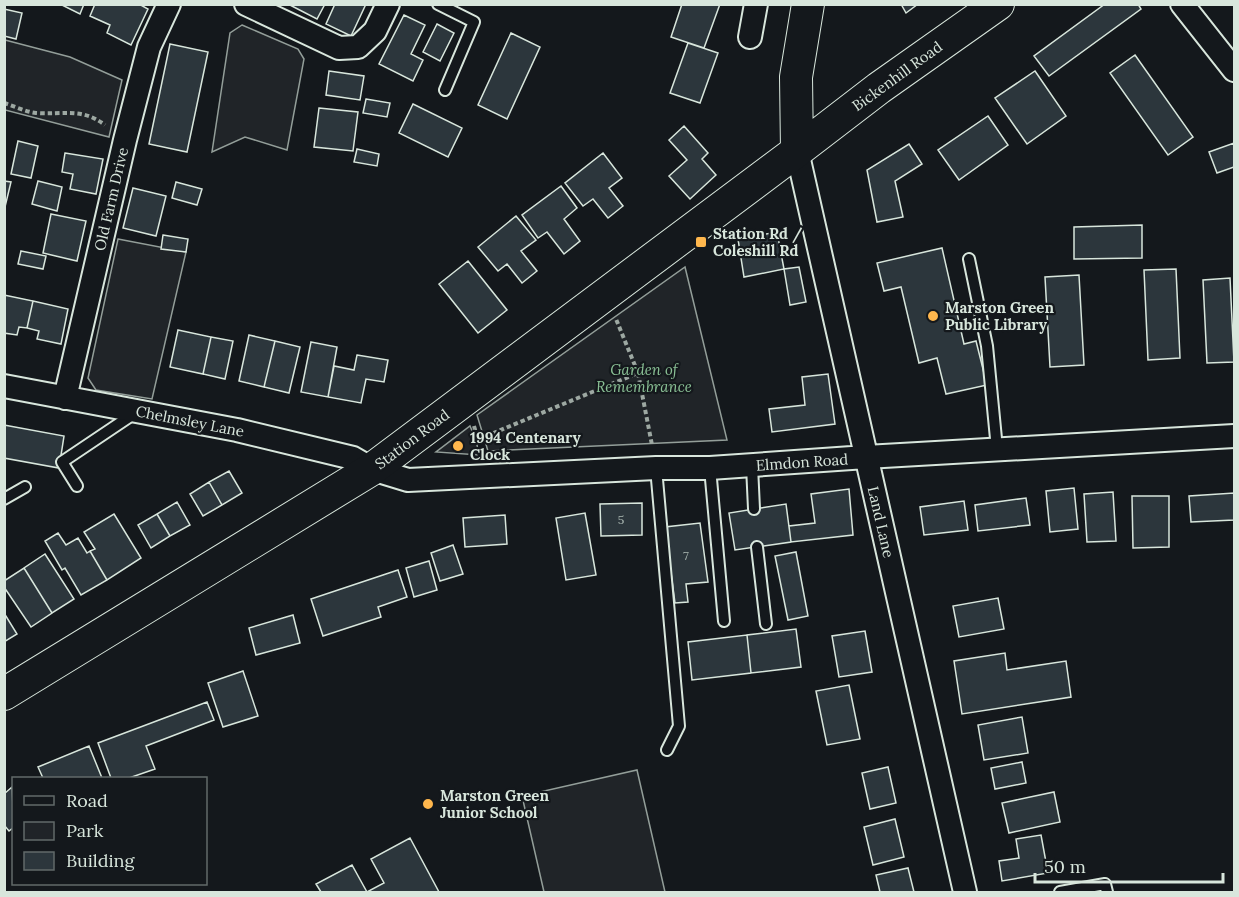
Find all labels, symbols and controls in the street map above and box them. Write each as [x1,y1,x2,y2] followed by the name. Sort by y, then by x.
[848,37,946,115] street label: Bickenhill Road
[90,145,132,253] street label: Old Farm Drive
[713,224,803,260] place label: Station Rd / Coleshill Rd
[694,235,708,249] marker: Station Rd / Coleshill Rd
[945,298,1054,334] place label: Marston Green Public Library
[926,309,940,323] marker: Marston Green Public Library
[596,360,692,396] park label: Garden of Remembrance
[134,401,246,441] street label: Chelmsley Lane
[371,405,453,473] street label: Station Road
[470,428,581,464] place label: 1994 Centenary Clock
[451,439,465,453] marker: 1994 Centenary Clock
[755,449,849,475] street label: Elmdon Road
[864,484,898,560] street label: Land Lane
[618,512,624,527] house number: 5
[683,548,689,563] house number: 7
[12,777,207,885] legend
[440,786,549,822] place label: Marston Green Junior School
[66,789,108,812] text: Road
[421,797,435,811] marker: Marston Green Junior School
[66,819,104,842] text: Park
[1035,846,1222,884] scale bar
[66,849,136,872] text: Building
[1044,855,1086,878] text: 50 m

